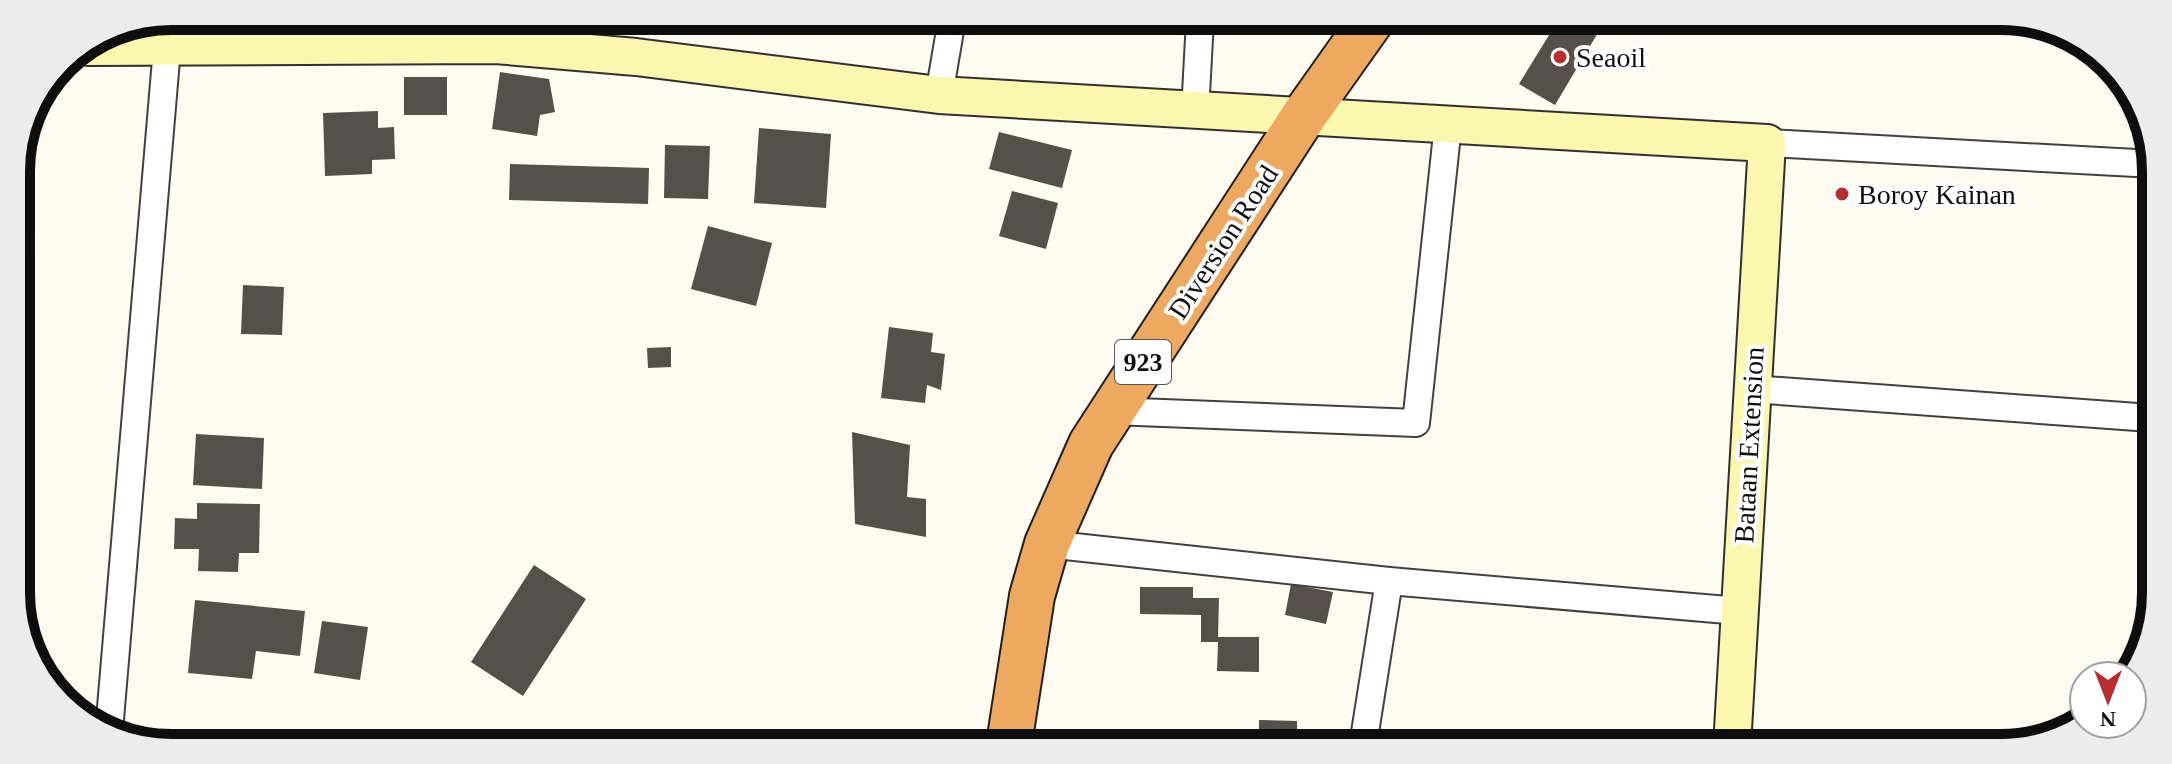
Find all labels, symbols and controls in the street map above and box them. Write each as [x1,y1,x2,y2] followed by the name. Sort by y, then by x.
[1576,42,1646,73] place label: Seaoil
[1551,48,1569,66] marker: Seaoil
[1162,160,1284,324] street label: Diversion Road
[1858,179,2016,210] place label: Boroy Kainan
[1833,185,1851,203] marker: Boroy Kainan
[1115,340,1171,384] road number: 923
[1728,346,1770,544] street label: Bataan Extension
[2068,660,2148,740] north arrow
[2100,707,2116,732] text: N

